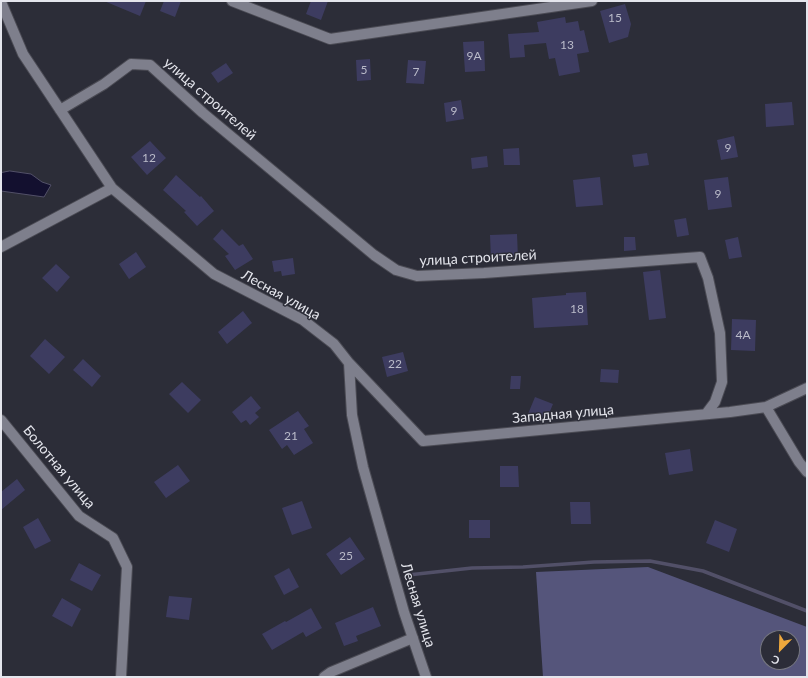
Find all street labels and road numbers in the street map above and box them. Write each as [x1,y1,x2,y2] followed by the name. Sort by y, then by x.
[160,54,260,144] street label: улица строителей
[419,247,537,269] street label: улица строителей
[239,266,323,324] street label: Лесная улица
[511,401,615,427] street label: Западная улица
[20,422,98,512] street label: Болотная улица
[397,561,439,649] street label: Лесная улица

